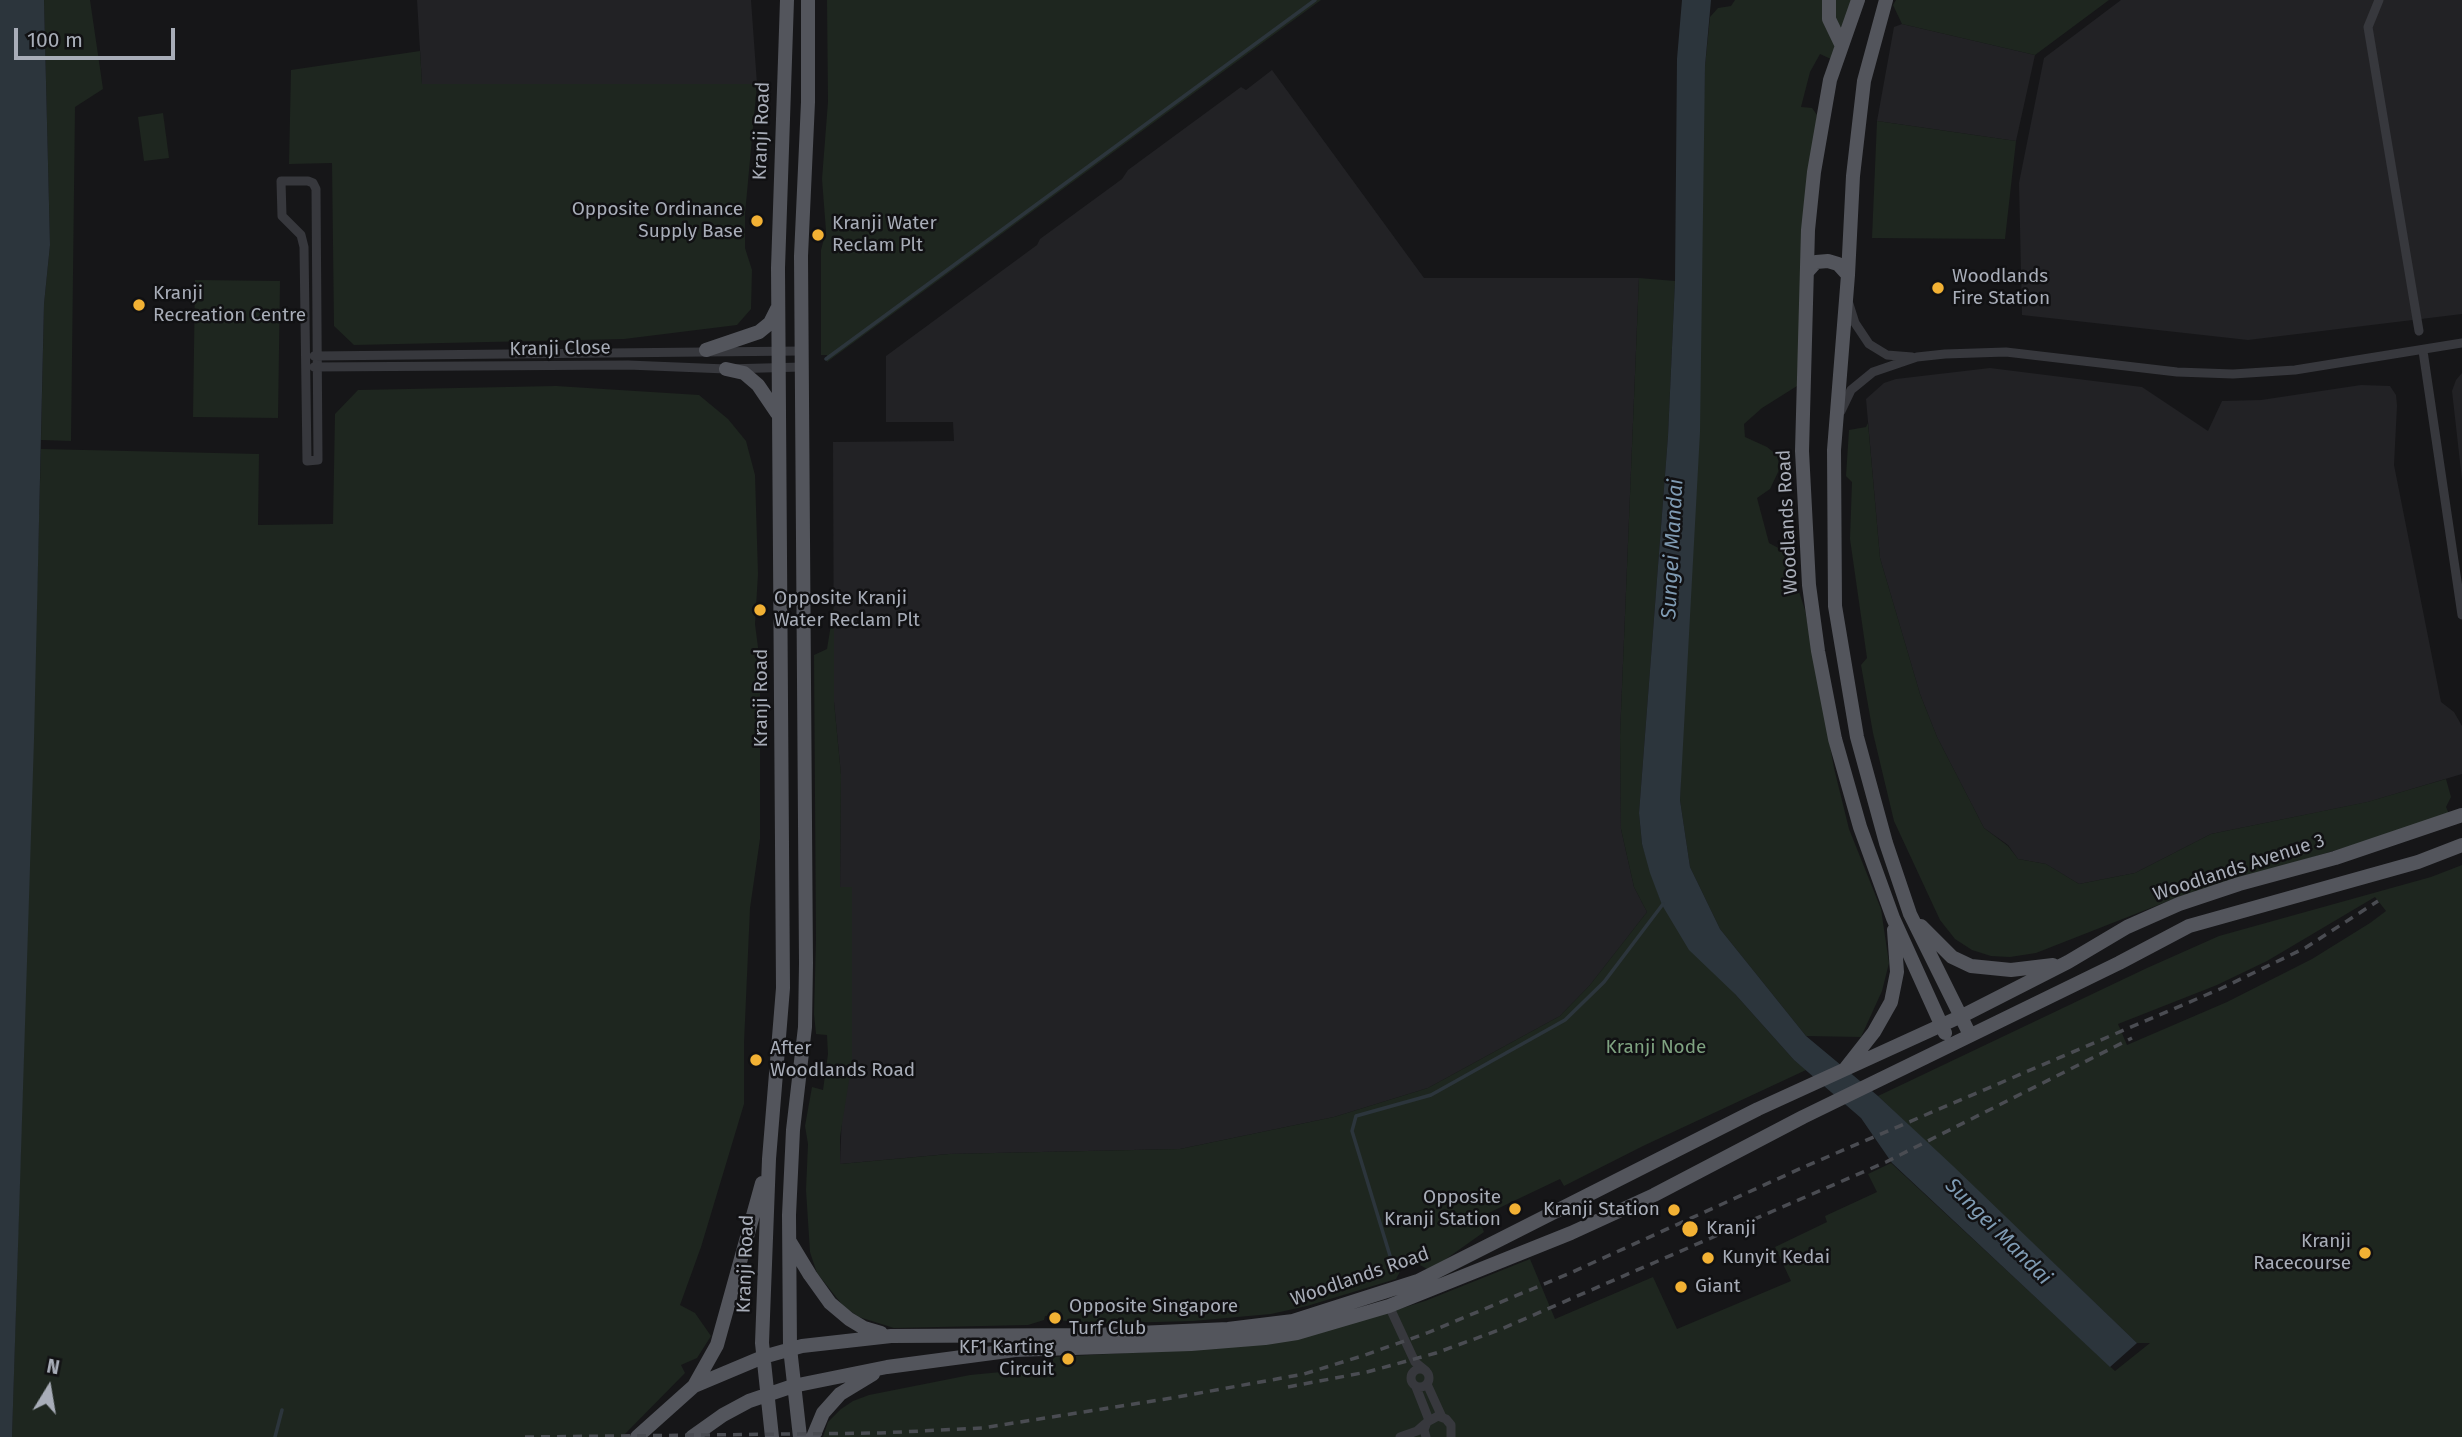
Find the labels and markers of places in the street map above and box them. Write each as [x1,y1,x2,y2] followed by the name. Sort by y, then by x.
[572,199,743,243] place label: Opposite Ordinance Supply Base
[749,213,765,229] marker: Opposite Ordinance Supply Base
[832,213,937,257] place label: Kranji Water Reclam Plt
[810,227,826,243] marker: Kranji Water Reclam Plt
[1952,266,2050,310] place label: Woodlands Fire Station
[1930,280,1946,296] marker: Woodlands Fire Station
[153,283,306,327] place label: Kranji Recreation Centre
[131,297,147,313] marker: Kranji Recreation Centre
[774,588,920,632] place label: Opposite Kranji Water Reclam Plt
[752,602,768,618] marker: Opposite Kranji Water Reclam Plt
[770,1038,915,1082] place label: After Woodlands Road
[748,1052,764,1068] marker: After Woodlands Road
[1384,1187,1501,1231] place label: Opposite Kranji Station
[1543,1199,1660,1221] place label: Kranji Station
[1507,1201,1523,1217] marker: Opposite Kranji Station
[1666,1202,1682,1218] marker: Kranji Station
[1706,1218,1756,1240] place label: Kranji
[1680,1219,1700,1239] marker: Kranji
[2253,1231,2351,1275] place label: Kranji Racecourse
[2357,1245,2373,1261] marker: Kranji Racecourse
[1722,1247,1830,1269] place label: Kunyit Kedai
[1700,1250,1716,1266] marker: Kunyit Kedai
[1695,1276,1741,1298] place label: Giant
[1673,1279,1689,1295] marker: Giant
[1069,1296,1238,1340] place label: Opposite Singapore Turf Club
[1047,1310,1063,1326] marker: Opposite Singapore Turf Club
[959,1337,1054,1381] place label: KF1 Karting Circuit
[1060,1351,1076,1367] marker: KF1 Karting Circuit

